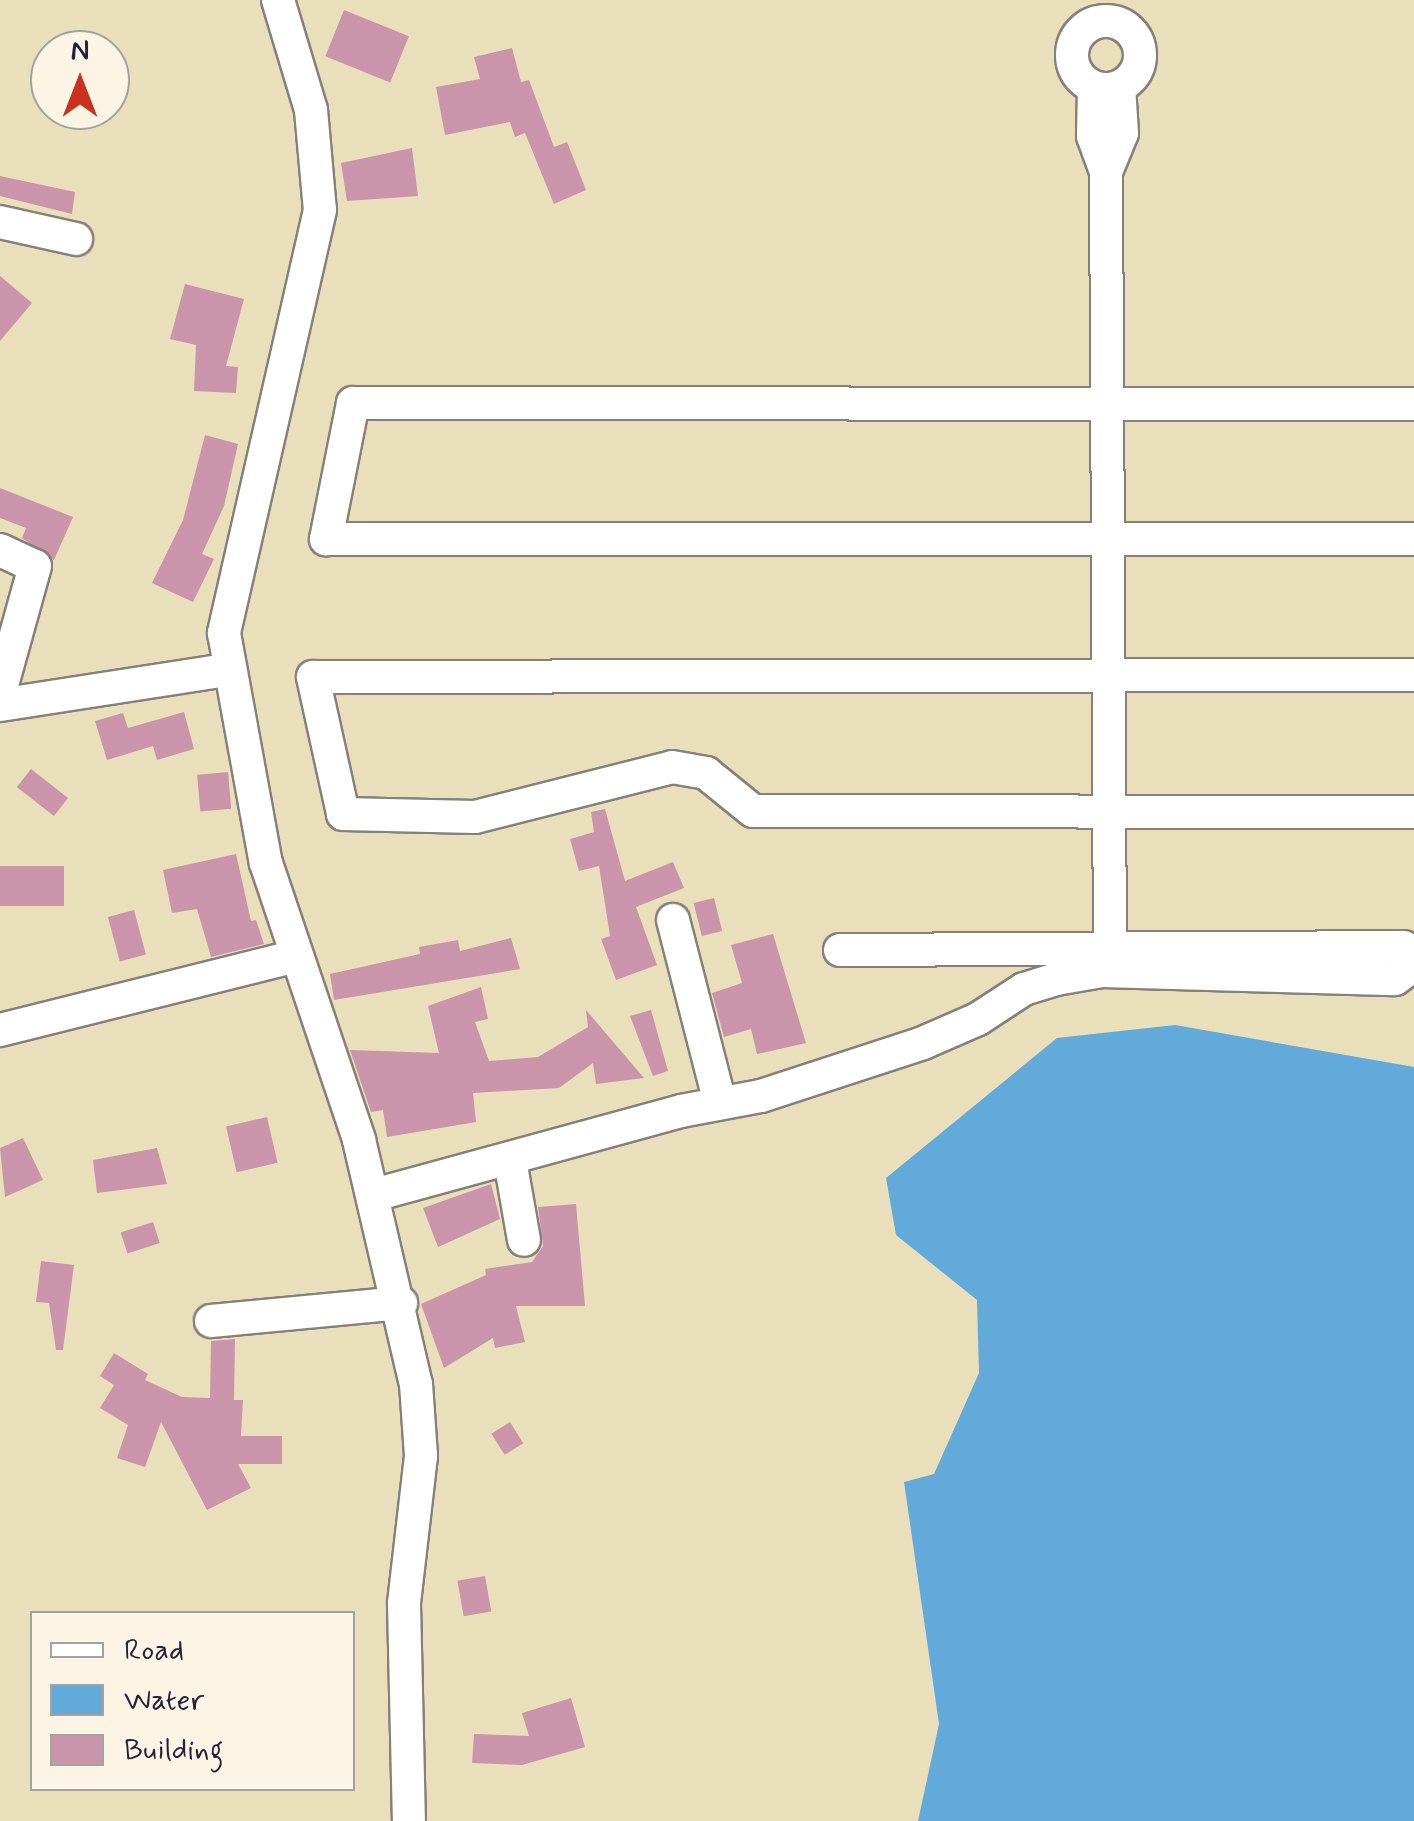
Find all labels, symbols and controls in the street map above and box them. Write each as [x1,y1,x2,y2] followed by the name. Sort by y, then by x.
[30,30,130,130] north arrow
[71,33,89,70] text: N
[30,1611,355,1791] legend
[124,1631,184,1670] text: Road
[124,1681,204,1720] text: Water
[124,1731,223,1770] text: Building

